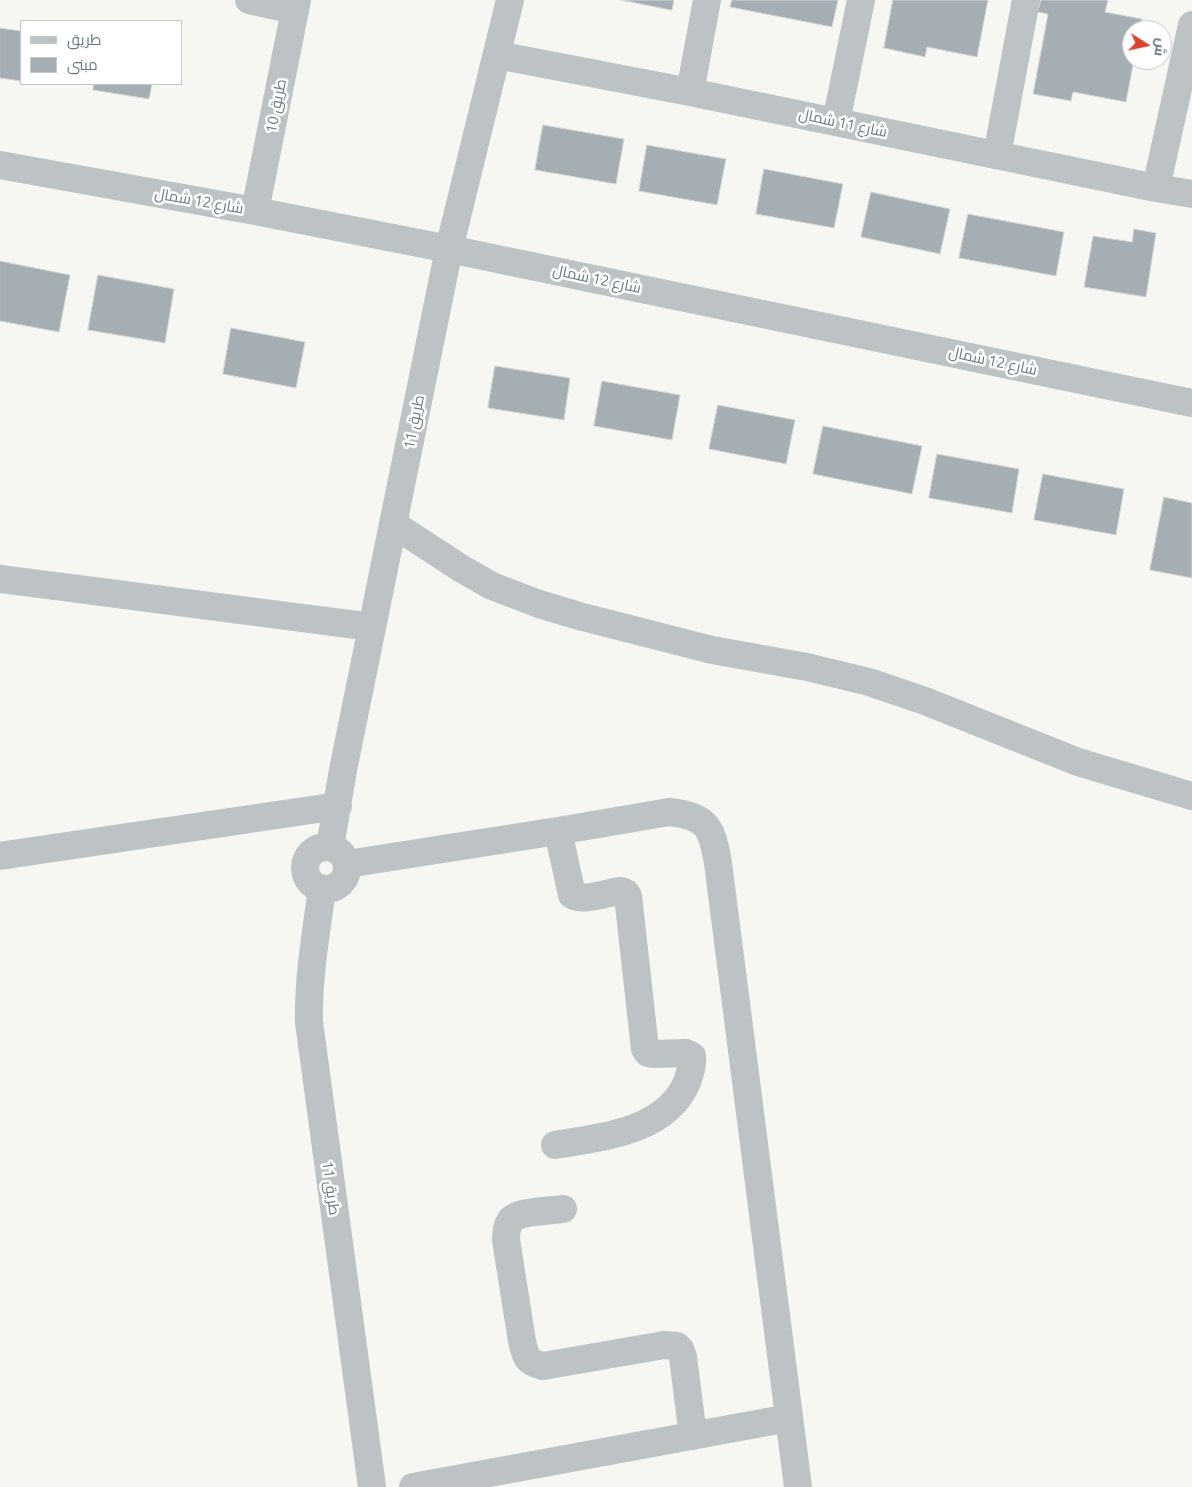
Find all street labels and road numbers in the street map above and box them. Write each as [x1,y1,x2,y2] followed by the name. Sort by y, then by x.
[262,77,290,135] street label: طريق 10
[797,105,889,141] street label: شارع 11 شمال
[153,184,245,218] street label: شارع 12 شمال
[551,261,643,297] street label: شارع 12 شمال
[947,343,1039,379] street label: شارع 12 شمال
[400,393,428,451] street label: طريق 11
[318,1160,344,1216] street label: طريق 11

